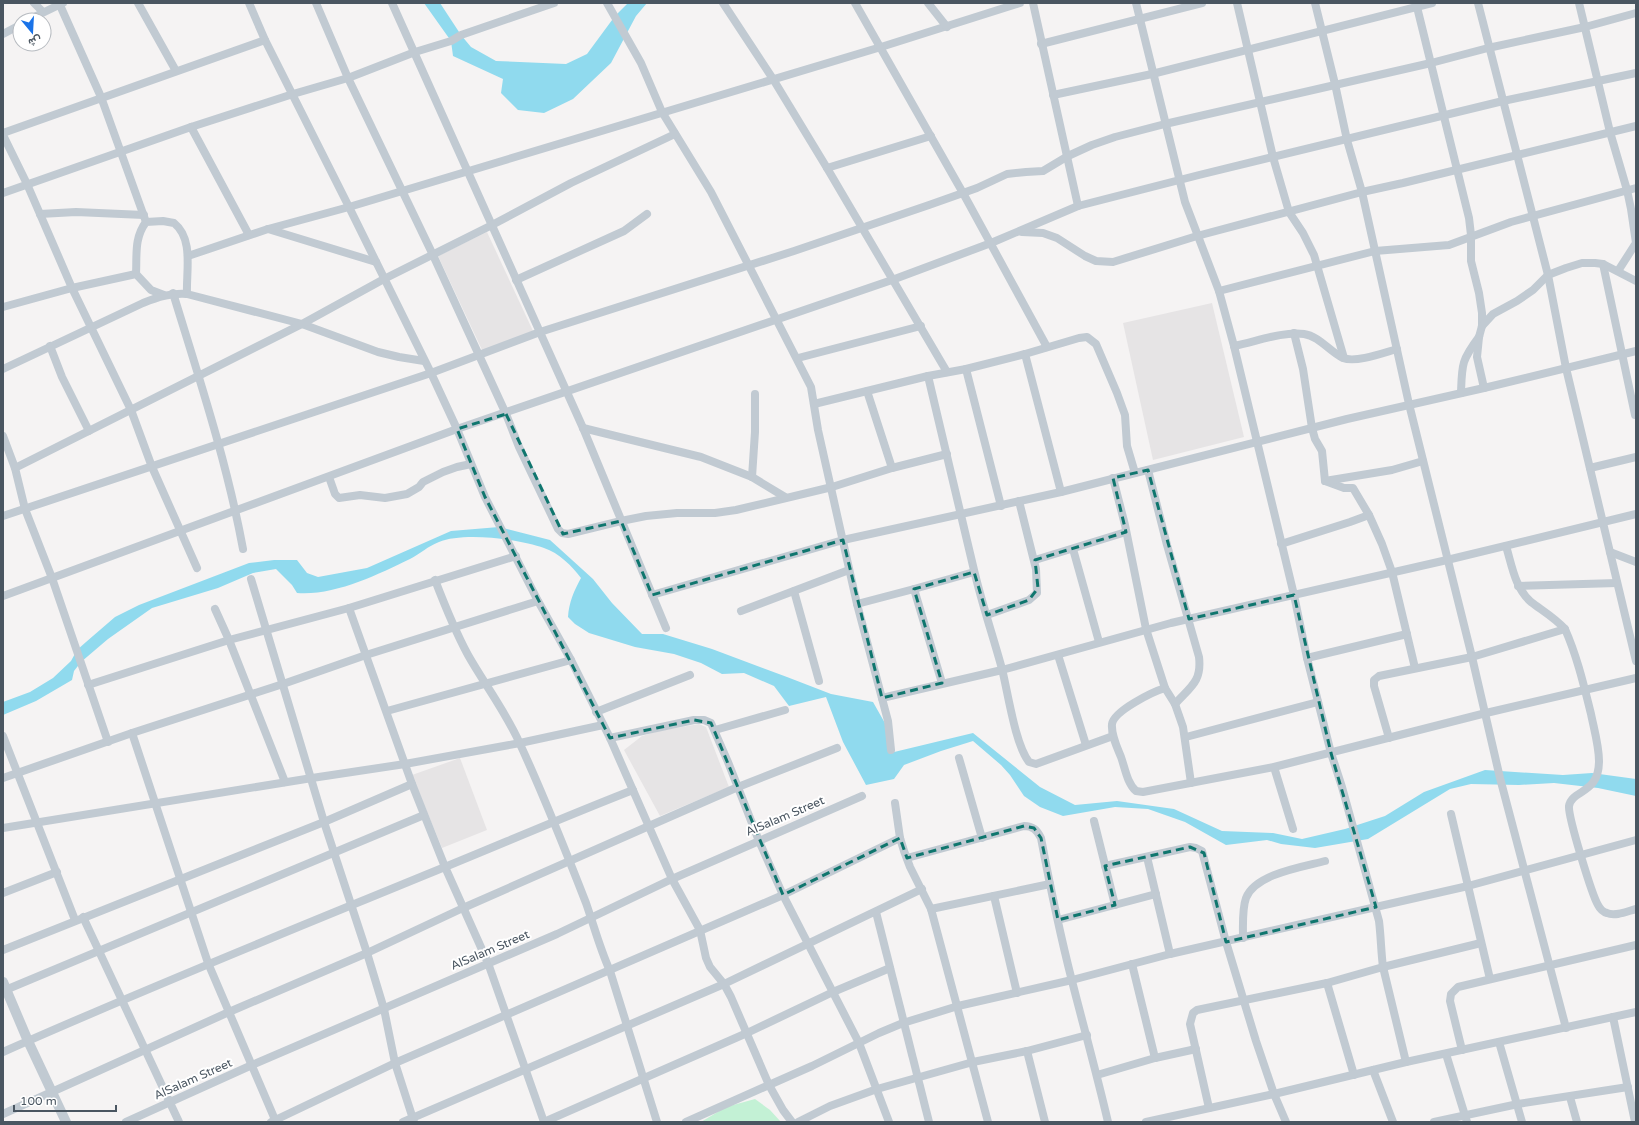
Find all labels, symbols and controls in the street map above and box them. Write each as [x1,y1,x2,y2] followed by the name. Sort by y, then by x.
[12,12,52,52] north arrow
[27,33,43,49] text: ش
[744,793,827,839] street label: AlSalam Street
[449,927,532,973] street label: AlSalam Street
[152,1055,235,1102] street label: AlSalam Street
[14,1087,116,1113] scale bar
[20,1094,57,1108] text: 100 m

